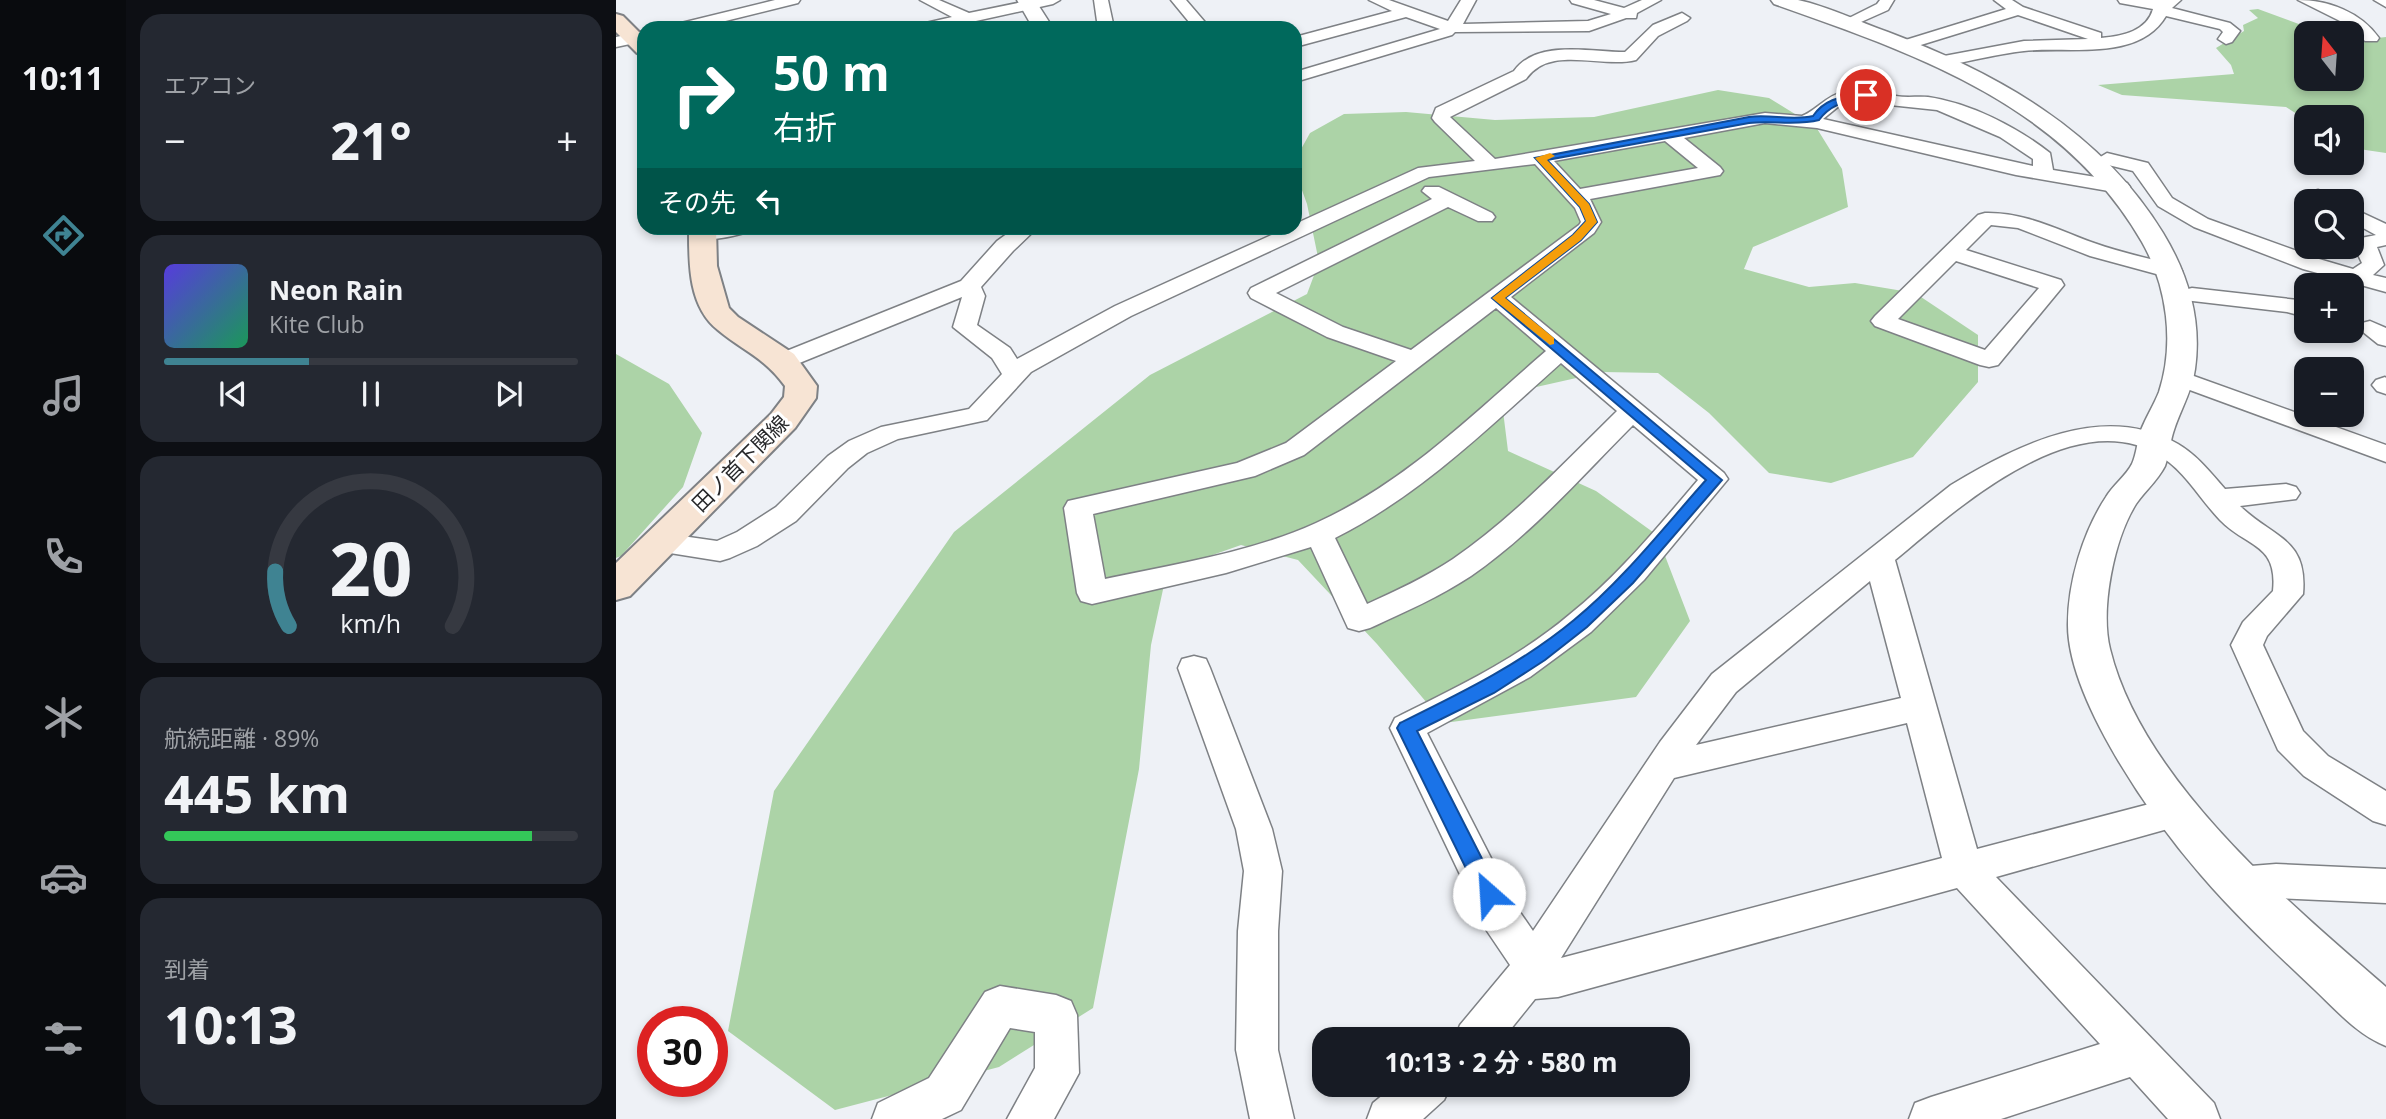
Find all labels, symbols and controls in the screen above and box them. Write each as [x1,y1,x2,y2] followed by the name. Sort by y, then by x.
[2294,21,2364,91] north arrow
[2294,21,2364,427] map controls
[773,39,890,105] text: 50 m
[658,49,749,140] icon: right
[22,56,104,99] text: 10:11
[1836,65,1896,125] pin
[164,69,256,101] text: エアコン
[1847,76,1885,114] icon: arrive
[330,104,412,175] text: 21°
[773,105,837,148] text: 右折
[2294,105,2364,175] button: sound
[164,114,186,166] text: −
[556,114,578,166] text: +
[750,182,788,220] icon: left
[658,184,736,220] text: その先
[2294,189,2364,259] button: search
[39,211,88,260] icon: directions
[269,272,403,308] text: Neon Rain
[2294,273,2364,343] button: +
[269,308,364,340] text: Kite Club
[2294,357,2364,427] button: −
[39,371,88,420] icon: music
[214,375,252,413] icon: previous
[352,375,390,413] icon: pause
[490,375,528,413] icon: next
[686,409,794,517] street label: 田ノ首下関線
[329,518,413,617] text: 20
[39,532,88,581] icon: phone
[341,605,401,639] text: km/h
[39,693,88,742] icon: climate
[164,722,319,754] text: 航続距離 · 89%
[164,757,350,828] text: 445 km
[39,853,88,902] icon: car
[1452,857,1526,931] position arrow
[164,953,210,985] text: 到着
[164,988,298,1059] text: 10:13
[637,1006,728,1097] speed limit sign: 30
[39,1014,88,1063] icon: filters
[1384,1044,1618,1080] text: 10:13 · 2 分 · 580 m

